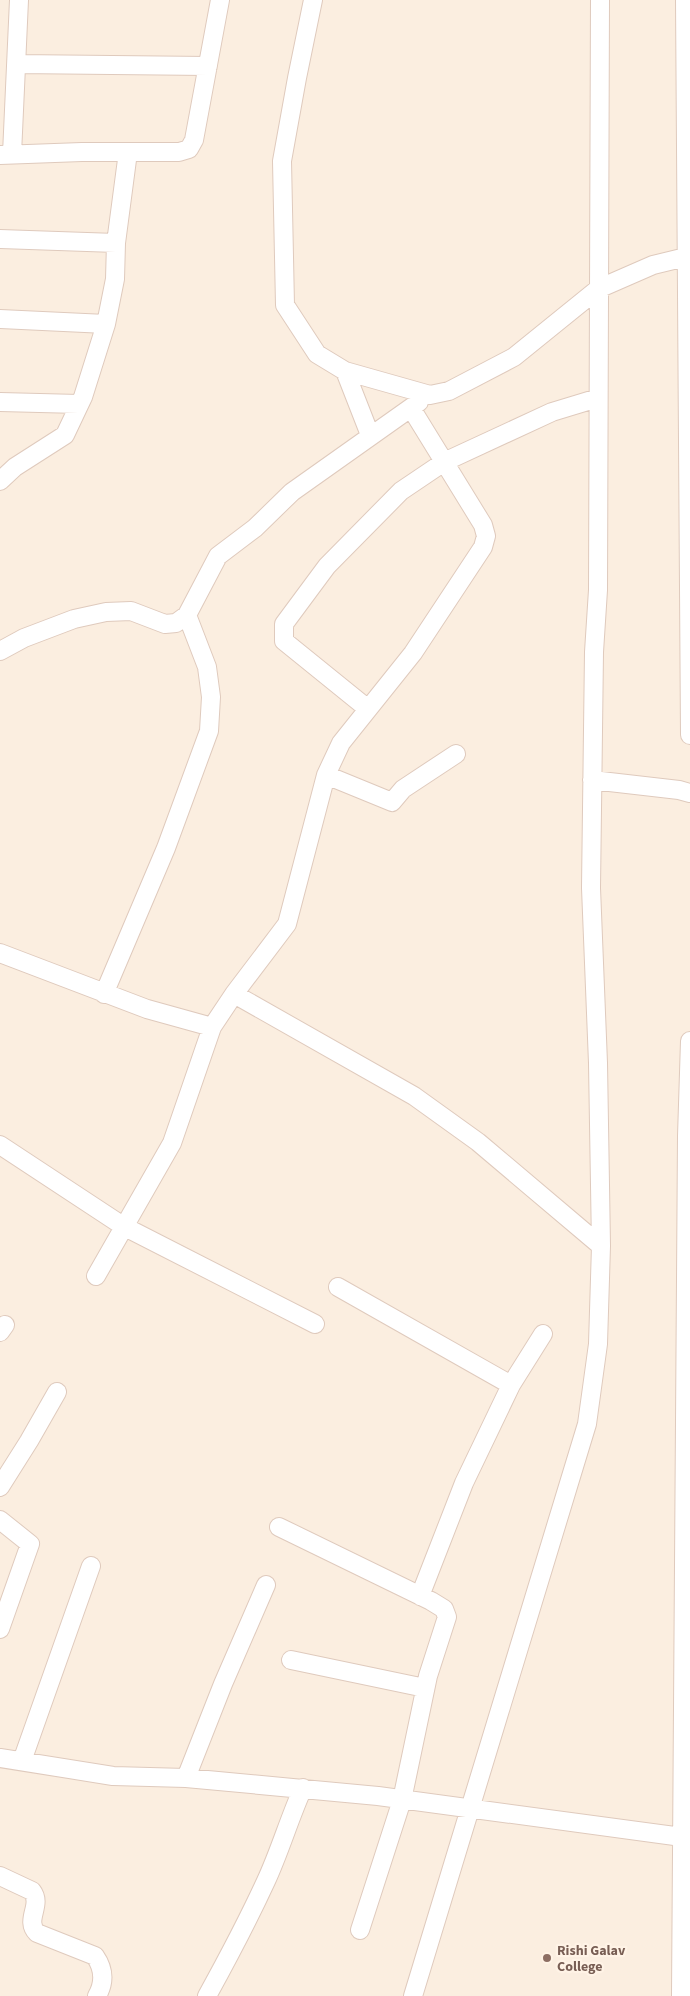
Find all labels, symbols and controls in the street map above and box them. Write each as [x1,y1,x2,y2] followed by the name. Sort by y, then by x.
[557,1941,626,1977] place label: Rishi Galav College
[541,1952,553,1964] marker: Rishi Galav College

